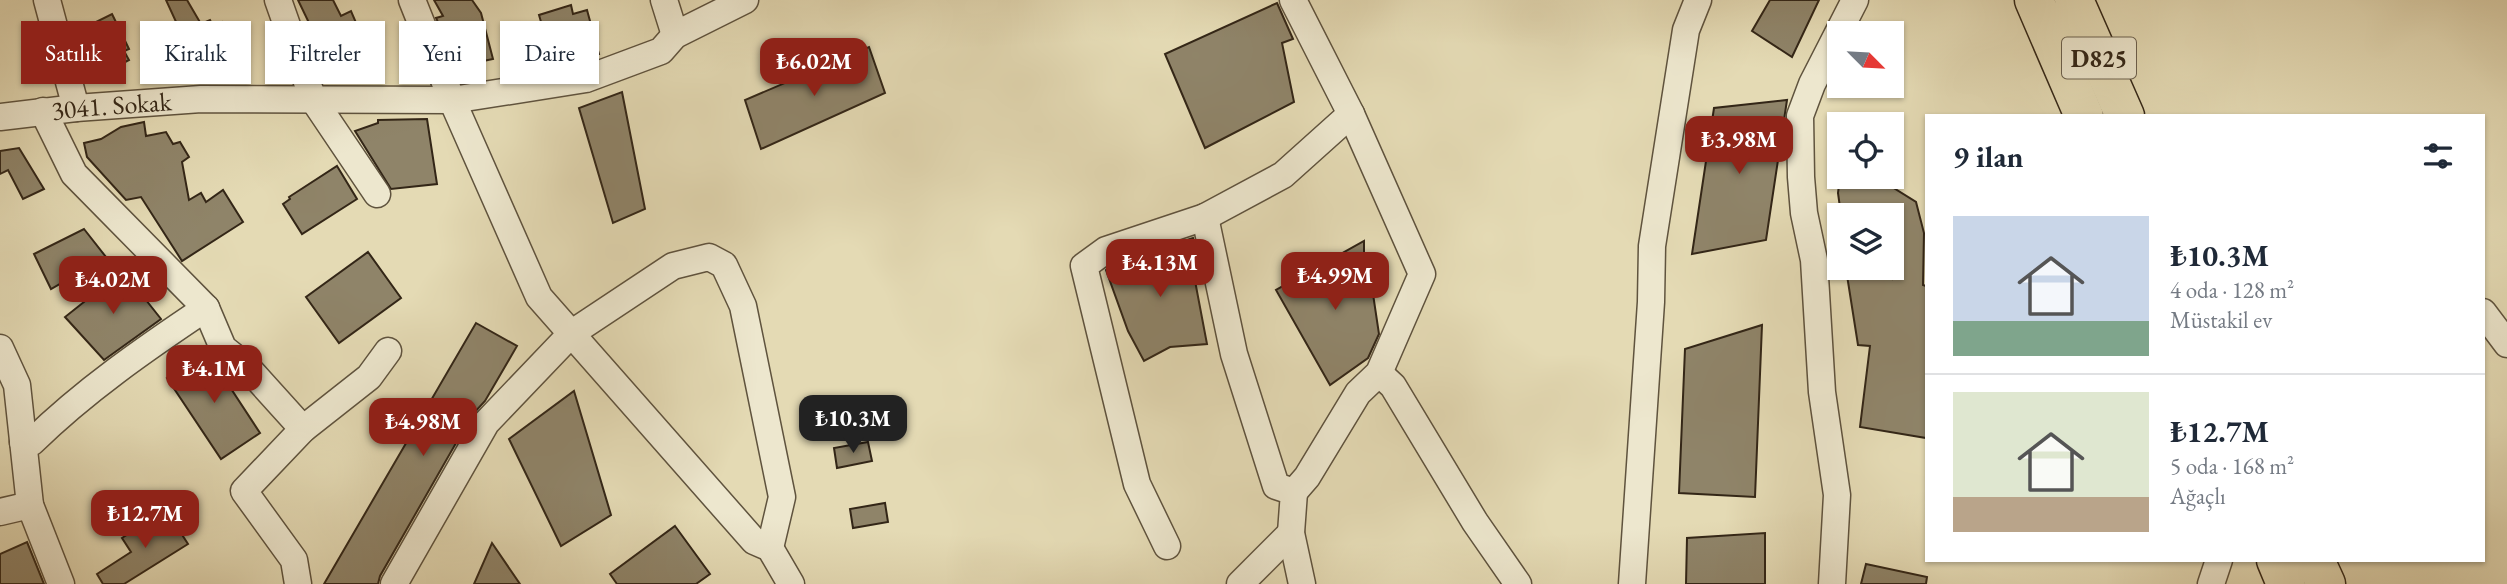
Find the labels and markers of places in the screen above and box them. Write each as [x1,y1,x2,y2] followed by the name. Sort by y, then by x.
[757,38,871,98] pin: ₺6.02M
[1682,116,1796,176] pin: ₺3.98M
[1103,240,1217,299] pin: ₺4.13M
[1278,252,1392,312] pin: ₺4.99M
[56,256,170,316] pin: ₺4.02M
[165,346,263,405] pin: ₺4.1M
[796,396,910,455] pin: ₺10.3M
[366,398,480,458] pin: ₺4.98M
[88,490,202,550] pin: ₺12.7M

